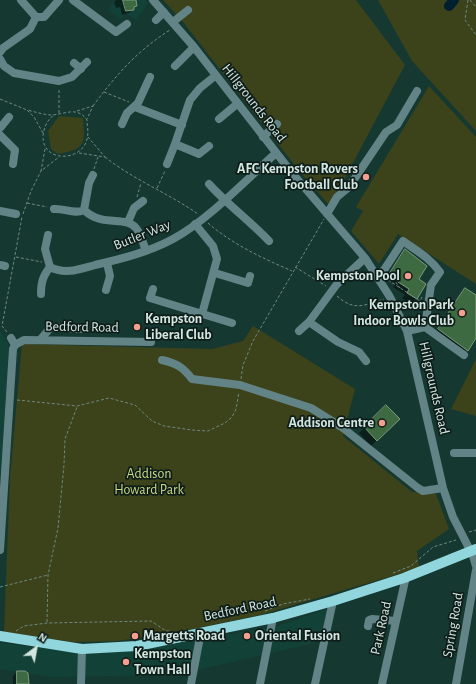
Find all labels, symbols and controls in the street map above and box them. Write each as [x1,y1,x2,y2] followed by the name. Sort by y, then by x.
[218,60,290,146] street label: Hillgrounds Road
[237,161,358,194] place label: AFC Kempston Rovers Football Club
[361,172,371,182] marker: AFC Kempston Rovers Football Club
[111,216,173,254] street label: Butler Way
[316,268,400,284] place label: Kempston Pool
[403,271,413,281] marker: Kempston Pool
[353,297,454,330] place label: Kempston Park Indoor Bowls Club
[457,308,467,318] marker: Kempston Park Indoor Bowls Club
[145,311,212,344] place label: Kempston Liberal Club
[45,318,119,336] street label: Bedford Road
[132,322,142,332] marker: Kempston Liberal Club
[415,340,453,436] street label: Hillgrounds Road
[288,415,374,431] place label: Addison Centre
[377,418,387,428] marker: Addison Centre
[114,466,184,498] park label: Addison Howard Park
[439,591,467,659] street label: Spring Road
[202,593,278,625] street label: Bedford Road
[367,600,395,656] street label: Park Road
[16,628,56,668] north arrow
[143,628,225,644] place label: Margetts Road
[255,628,340,644] place label: Oriental Fusion
[36,631,49,644] text: N
[130,631,140,641] marker: Margetts Road
[242,631,252,641] marker: Oriental Fusion
[134,646,191,678] place label: Kempston Town Hall
[121,657,131,667] marker: Kempston Town Hall

